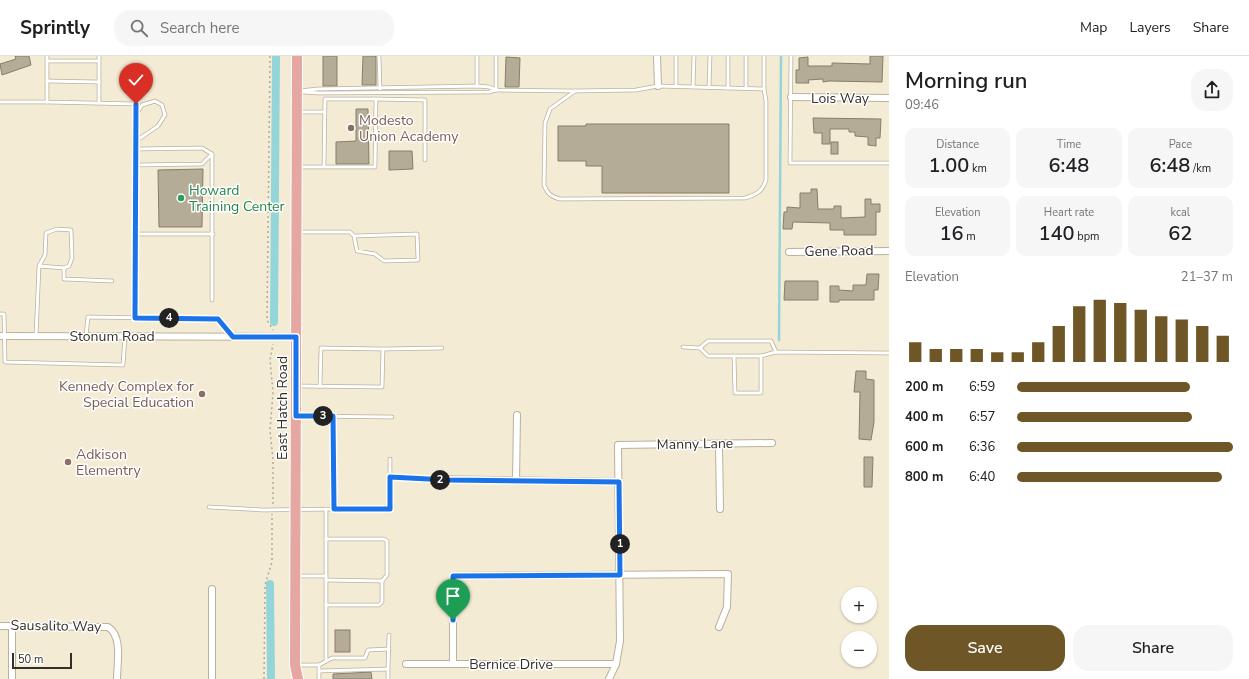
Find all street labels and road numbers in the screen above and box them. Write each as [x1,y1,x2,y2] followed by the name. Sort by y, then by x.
[811,89,870,108] street label: Lois Way
[804,241,874,261] street label: Gene Road
[69,327,155,346] street label: Stonum Road
[273,356,292,460] street label: East Hatch Road
[657,434,733,454] street label: Manny Lane
[10,616,102,636] street label: Sausalito Way
[469,655,553,674] street label: Bernice Drive

